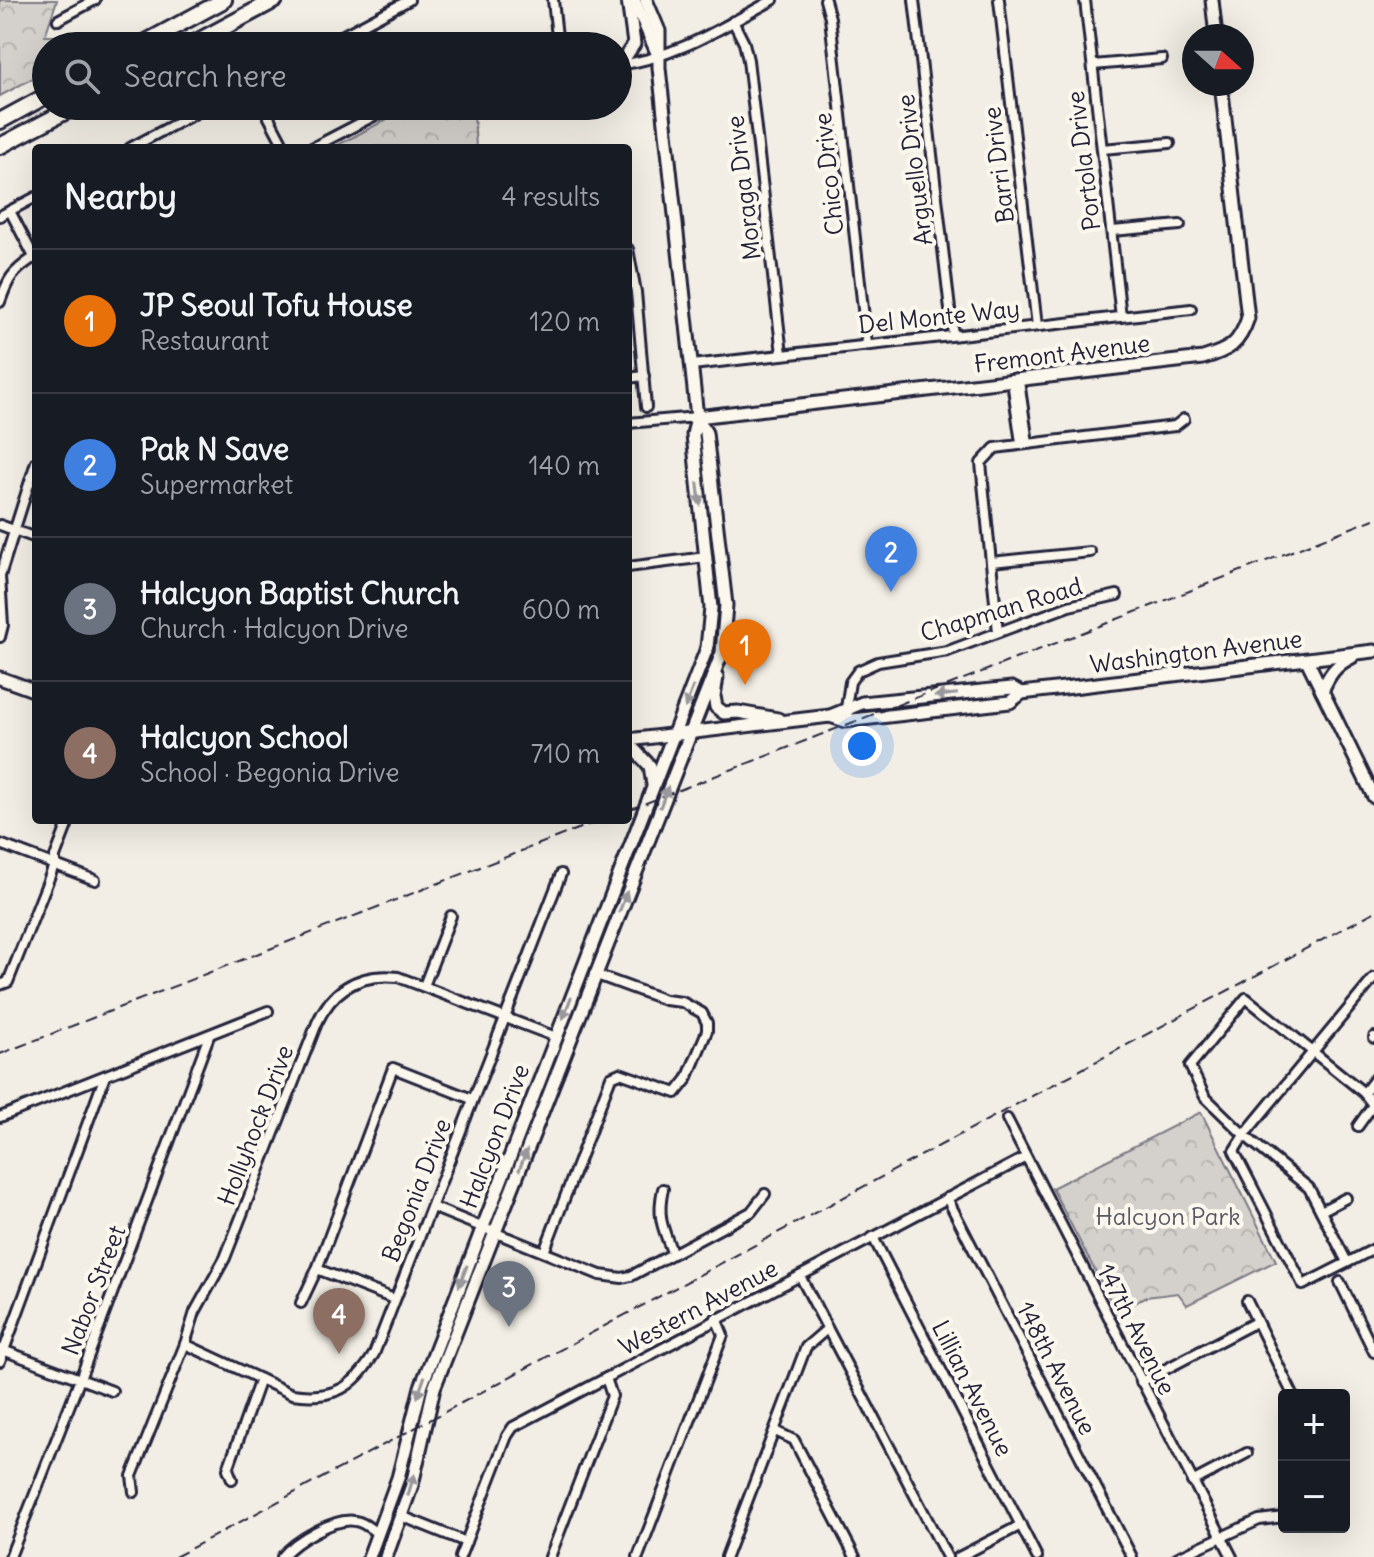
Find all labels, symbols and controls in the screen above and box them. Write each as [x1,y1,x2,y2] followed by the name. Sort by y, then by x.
[1182,24,1254,96] north arrow
[32,32,632,120] search box
[60,54,104,98] icon: search
[124,57,287,95] text: Search here
[1060,90,1106,232] street label: Portola Drive
[890,93,938,247] street label: Arguello Drive
[976,105,1020,225] street label: Barri Drive
[807,111,849,237] street label: Chico Drive
[719,114,767,262] street label: Moraga Drive
[64,175,177,218] text: Nearby
[502,180,600,213] text: 4 results
[140,286,413,324] text: JP Seoul Tofu House
[857,293,1021,339] street label: Del Monte Way
[85,305,95,338] text: 1
[529,305,600,338] text: 120 m
[140,324,269,357] text: Restaurant
[972,327,1152,379] street label: Fremont Avenue
[140,430,289,468] text: Pak N Save
[83,449,97,482] text: 2
[529,449,600,482] text: 140 m
[140,468,293,501] text: Supermarket
[693,482,706,507] one-way arrow
[865,526,917,592] pin: 2
[916,570,1086,648] street label: Chapman Road
[140,574,459,612] text: Halcyon Baptist Church
[83,593,97,626] text: 3
[522,593,600,626] text: 600 m
[140,612,409,645] text: Church · Halcyon Drive
[719,619,771,685] pin: 1
[1088,623,1304,679] street label: Washington Avenue
[682,685,695,709] one-way arrow
[933,689,958,702] one-way arrow
[140,718,349,756] text: Halcyon School
[842,726,882,766] your location
[82,737,98,770] text: 4
[531,737,600,770] text: 710 m
[140,756,399,789] text: School · Begonia Drive
[658,785,671,809] one-way arrow
[616,890,629,914] one-way arrow
[560,996,573,1020] one-way arrow
[211,1041,299,1209] street label: Hollyhock Drive
[453,1060,535,1212] street label: Halcyon Drive
[375,1114,457,1266] street label: Begonia Drive
[517,1148,530,1172] one-way arrow
[1096,1201,1240,1231] park label: Halcyon Park
[55,1221,131,1359] street label: Nabor Street
[614,1253,782,1361] street label: Western Avenue
[1091,1258,1183,1400] street label: 147th Avenue
[483,1261,535,1327] pin: 3
[456,1264,469,1288] one-way arrow
[313,1288,365,1354] pin: 4
[1011,1296,1103,1440] street label: 148th Avenue
[926,1315,1020,1461] street label: Lillian Avenue
[415,1375,427,1399] one-way arrow
[1278,1389,1350,1533] map controls
[1278,1389,1350,1461] button: +
[1278,1461,1350,1533] button: −
[406,1473,418,1498] one-way arrow

